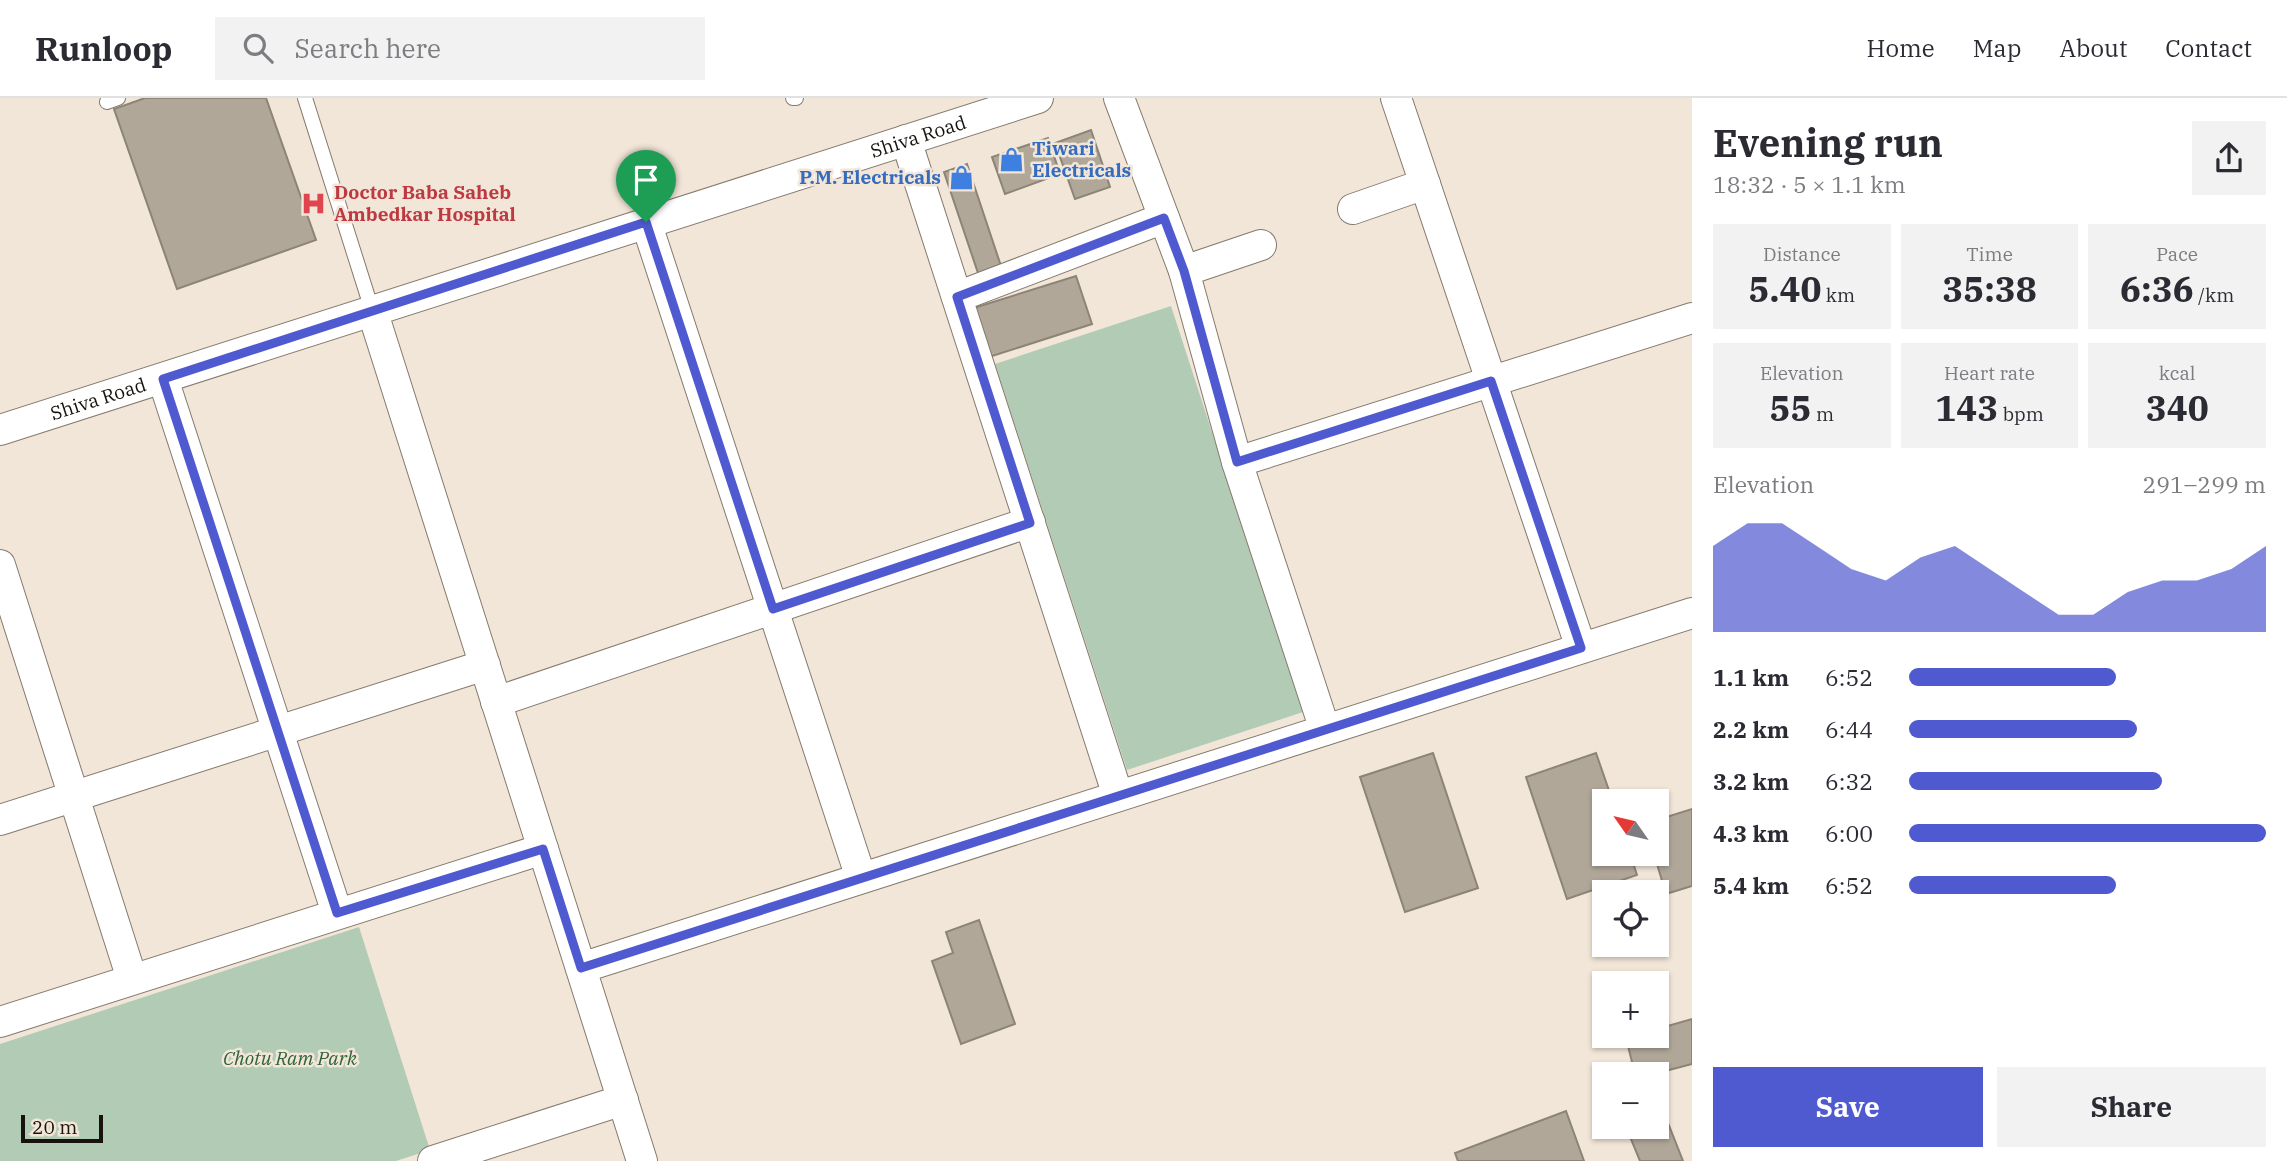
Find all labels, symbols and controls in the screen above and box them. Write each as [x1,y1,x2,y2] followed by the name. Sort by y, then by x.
[215,17,705,80] search box
[35,27,173,70] text: Runloop
[239,29,277,67] icon: search
[295,31,441,65] text: Search here
[1867,32,1935,64] text: Home
[1973,32,2021,64] text: Map
[2059,32,2127,64] text: About
[2165,32,2252,64] text: Contact
[867,110,969,163] street label: Shiva Road
[1713,118,1943,167] text: Evening run
[2192,121,2266,195] button: share
[1032,136,1131,182] place label: Tiwari Electricals
[998,145,1026,173] shop icon: Tiwari Electricals
[616,150,676,222] pin
[627,161,665,199] icon: arrive
[947,163,975,191] shop icon: P.M. Electricals
[799,165,941,189] place label: P.M. Electricals
[1713,169,1906,199] text: 18:32 · 5 × 1.1 km
[334,180,516,226] place label: Doctor Baba Saheb Ambedkar Hospital
[300,189,328,217] hospital icon: Doctor Baba Saheb Ambedkar Hospital
[1763,242,1841,266] text: Distance
[1966,242,2013,266] text: Time
[2156,242,2198,266] text: Pace
[1749,266,1821,312] text: 5.40
[1942,266,2037,312] text: 35:38
[2120,266,2194,312] text: 6:36
[1821,283,1855,307] text: km
[2194,283,2234,307] text: /km
[1760,361,1844,385] text: Elevation
[1944,361,2035,385] text: Heart rate
[2159,361,2195,385] text: kcal
[47,372,149,425] street label: Shiva Road
[1770,385,1812,431] text: 55
[1935,385,1998,431] text: 143
[2146,385,2209,431] text: 340
[1812,402,1834,426] text: m
[1998,402,2044,426] text: bpm
[1713,469,1814,499] text: Elevation
[2142,469,2266,499] text: 291–299 m
[1713,662,1789,692] text: 1.1 km
[1825,662,1873,692] text: 6:52
[1713,714,1789,744] text: 2.2 km
[1825,714,1873,744] text: 6:44
[1713,766,1789,796] text: 3.2 km
[1825,766,1873,796] text: 6:32
[1592,789,1670,866] north arrow
[1592,789,1669,1139] map controls
[1713,818,1789,848] text: 4.3 km
[1825,818,1873,848] text: 6:00
[1713,870,1789,900] text: 5.4 km
[1825,870,1873,900] text: 6:52
[1592,880,1669,957] button: locate
[1592,971,1669,1048] button: +
[223,1046,358,1070] park label: Chotu Ram Park
[1592,1062,1669,1139] button: −
[1713,1067,1983,1147] button: Save
[1997,1067,2266,1147] button: Share
[21,1112,103,1144] scale bar
[32,1115,77,1139] text: 20 m

